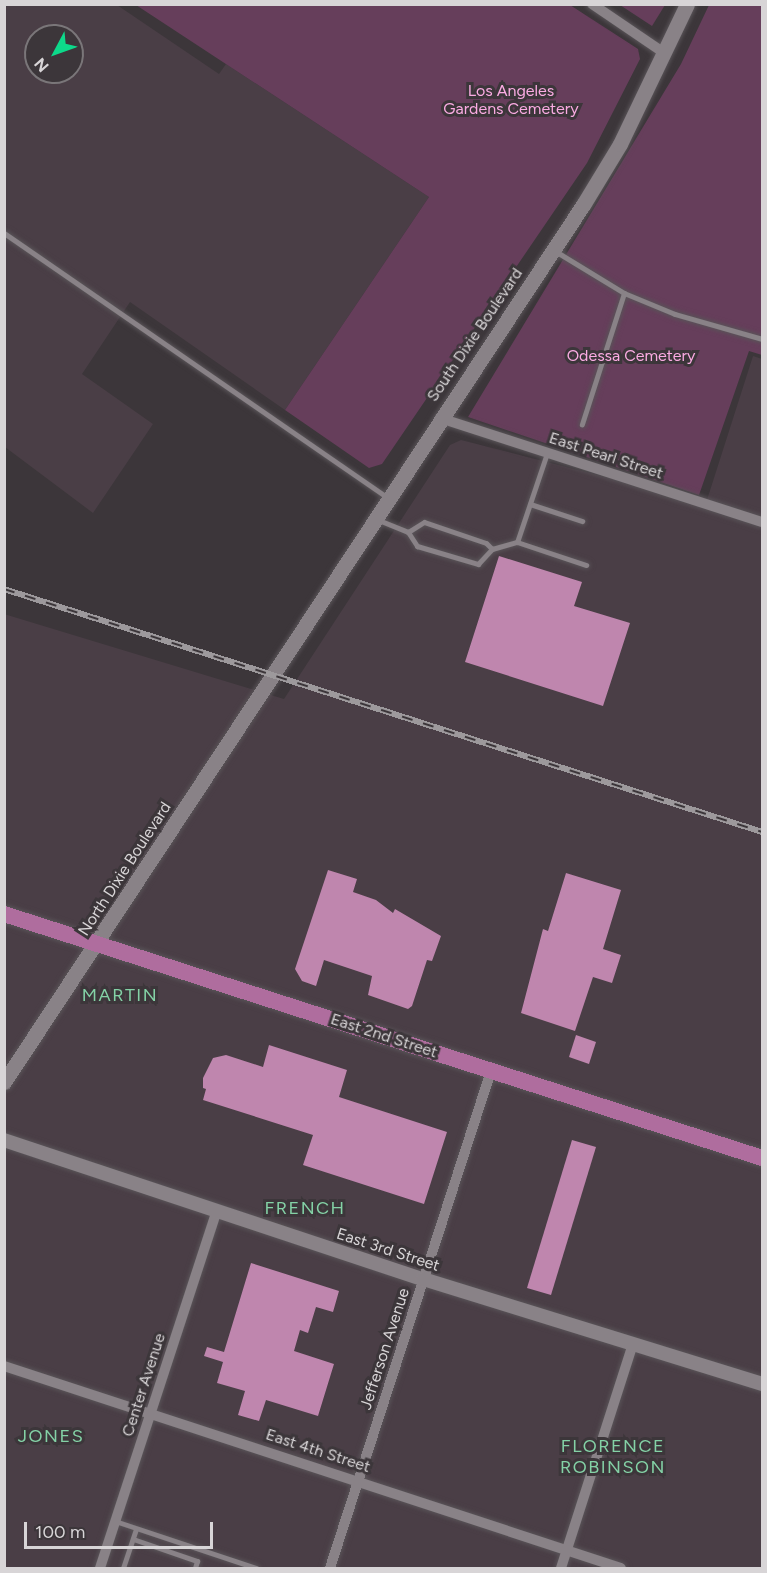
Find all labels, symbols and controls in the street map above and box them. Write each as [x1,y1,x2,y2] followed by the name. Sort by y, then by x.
[24,24,84,84] north arrow
[30,54,53,76] text: N
[443,81,579,119] park label: Los Angeles Gardens Cemetery
[423,265,527,405] street label: South Dixie Boulevard
[567,346,695,366] park label: Odessa Cemetery
[547,429,665,483] street label: East Pearl Street
[75,798,175,940] street label: North Dixie Boulevard
[82,984,158,1006] district label: MARTIN
[328,1010,440,1062] street label: East 2nd Street
[264,1197,346,1219] district label: FRENCH
[334,1224,442,1276] street label: East 3rd Street
[356,1286,414,1412] street label: Jefferson Avenue
[118,1331,170,1439] street label: Center Avenue
[18,1425,84,1447] district label: JONES
[263,1425,373,1477] street label: East 4th Street
[560,1436,666,1478] district label: FLORENCE ROBINSON
[27,1510,216,1548] scale bar
[35,1521,85,1543] text: 100 m

